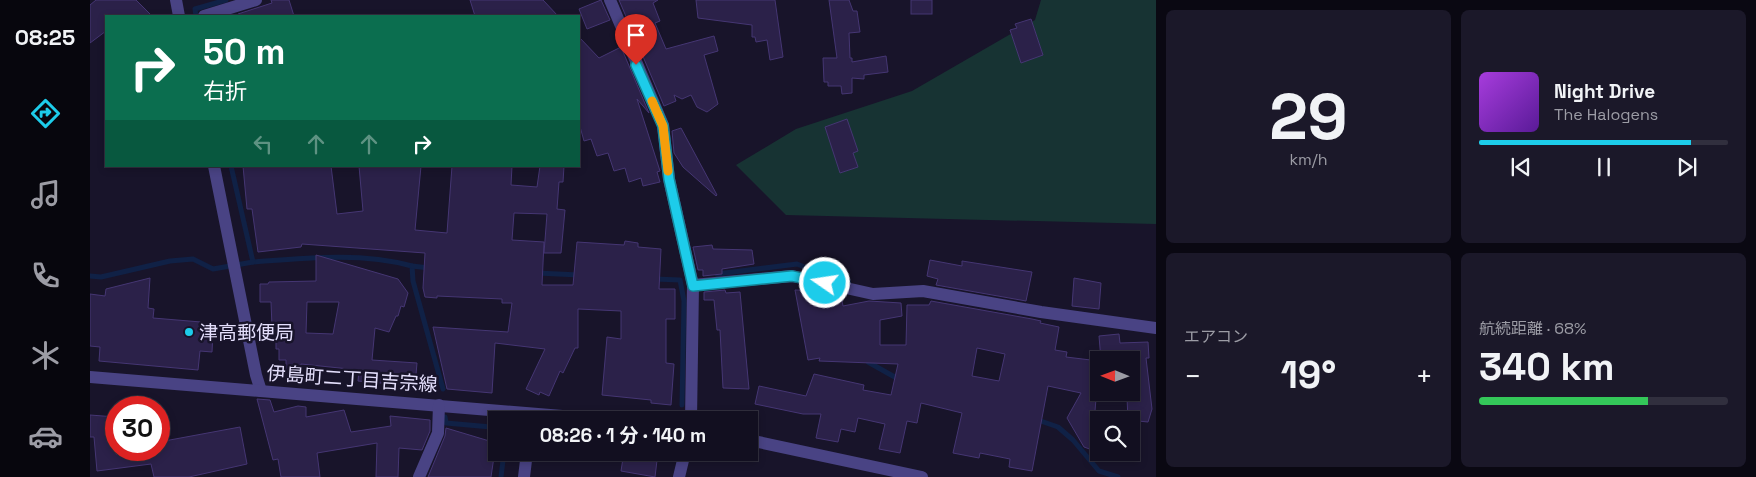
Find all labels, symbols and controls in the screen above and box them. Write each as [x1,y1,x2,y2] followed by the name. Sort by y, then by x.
[615,14,657,65] pin
[622,21,650,49] icon: arrive
[15,23,75,51] text: 08:25
[203,30,285,74] text: 50 m
[120,35,185,100] icon: right
[1269,75,1348,158] text: 29
[203,77,247,105] text: 右折
[1554,79,1655,104] text: Night Drive
[28,96,63,131] icon: directions
[1554,104,1658,125] text: The Halogens
[249,130,277,158] icon: left
[302,130,330,158] icon: ahead
[355,130,383,158] icon: ahead
[408,130,436,158] icon: right
[1289,149,1328,170] text: km/h
[1507,153,1535,181] icon: previous
[1590,153,1618,181] icon: pause
[1673,153,1701,181] icon: next
[28,177,63,212] icon: music
[798,256,850,308] position arrow
[28,258,63,293] icon: phone
[1479,318,1586,339] text: 航続距離 · 68%
[199,320,294,345] place label: 津高郵便局
[183,326,195,338] marker: 津高郵便局
[1184,326,1248,347] text: エアコン
[28,338,63,373] icon: climate
[1479,343,1614,391] text: 340 km
[1090,351,1140,401] north arrow
[1090,351,1140,461] map controls
[1281,351,1336,399] text: 19°
[1184,358,1201,394] text: −
[1416,358,1433,394] text: +
[266,361,438,397] street label: 伊島町二丁目吉宗線
[105,396,170,461] speed limit sign: 30
[1090,411,1140,461] button: search
[28,419,63,454] icon: car
[540,423,706,448] text: 08:26 · 1 分 · 140 m

